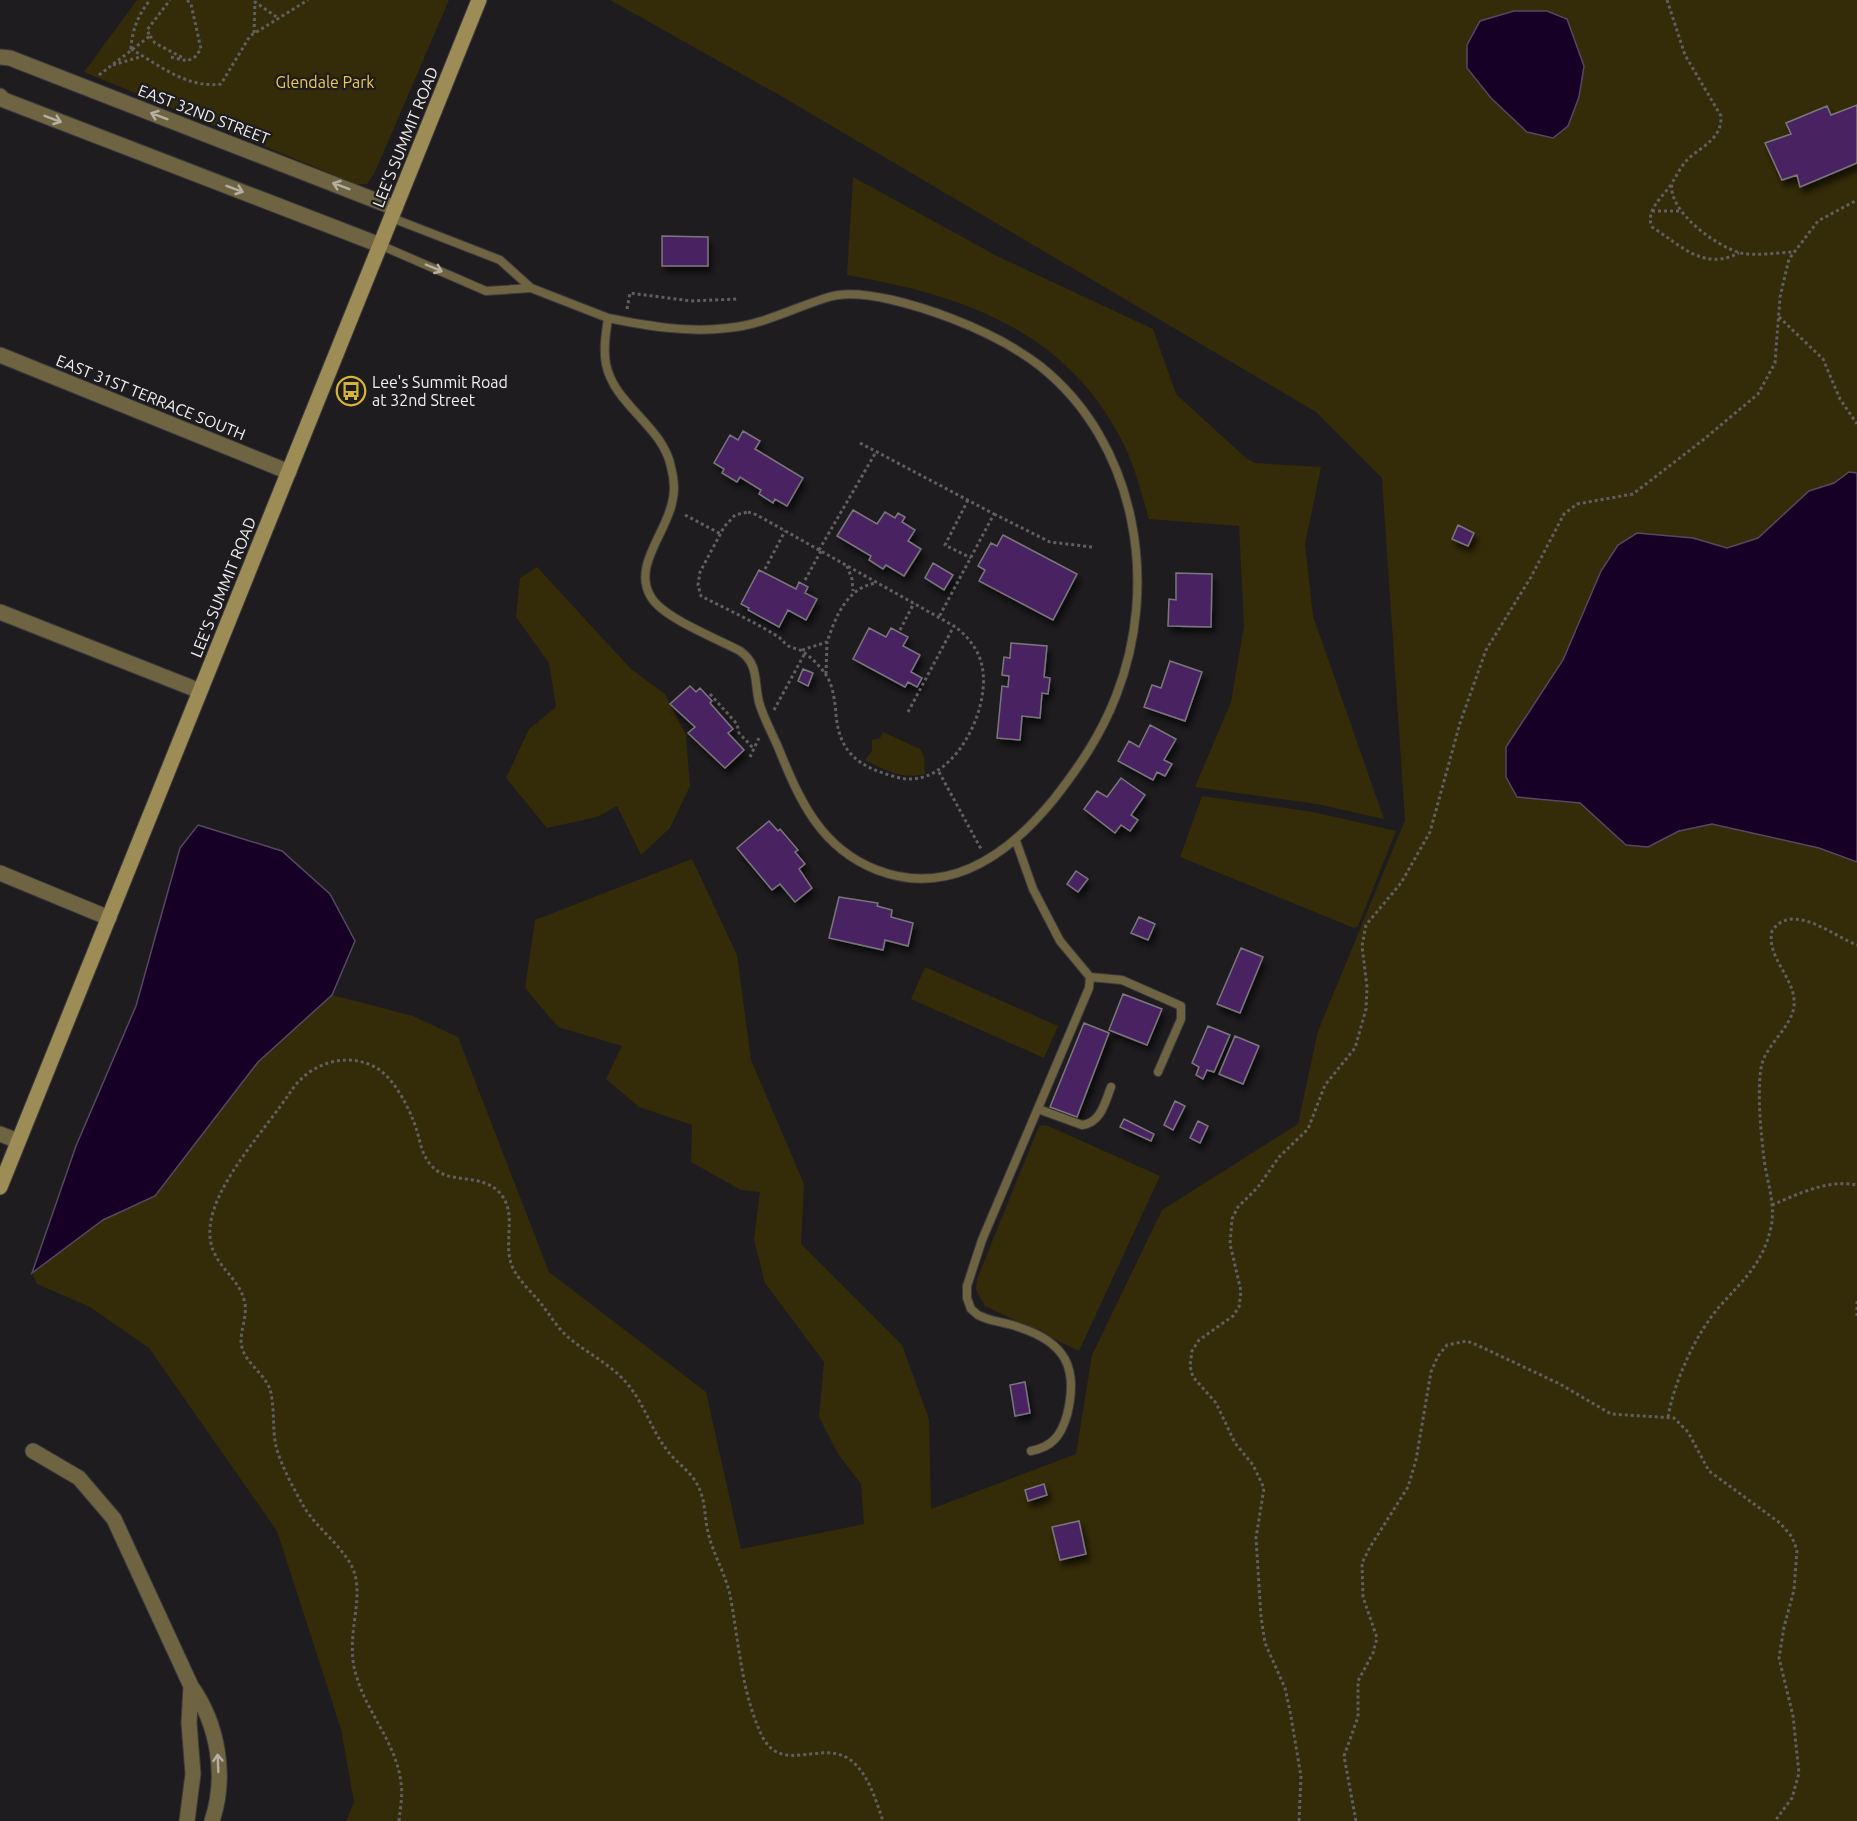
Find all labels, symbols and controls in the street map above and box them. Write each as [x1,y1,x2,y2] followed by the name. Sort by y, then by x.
[369,64,441,210] street label: LEE'S SUMMIT ROAD
[276,73,374,91] park label: Glendale Park
[136,81,272,147] street label: EAST 32ND STREET
[150,109,169,120] one-way arrow
[44,114,62,125] one-way arrow
[332,180,351,191] one-way arrow
[225,184,244,195] one-way arrow
[424,263,442,274] one-way arrow
[54,351,248,443] street label: EAST 31ST TERRACE SOUTH
[372,373,508,409] place label: Lee's Summit Road at 32nd Street
[335,375,367,407] bus stop icon: Lee's Summit Road at 32nd Street
[187,514,259,660] street label: LEE'S SUMMIT ROAD
[212,1754,223,1774] one-way arrow

